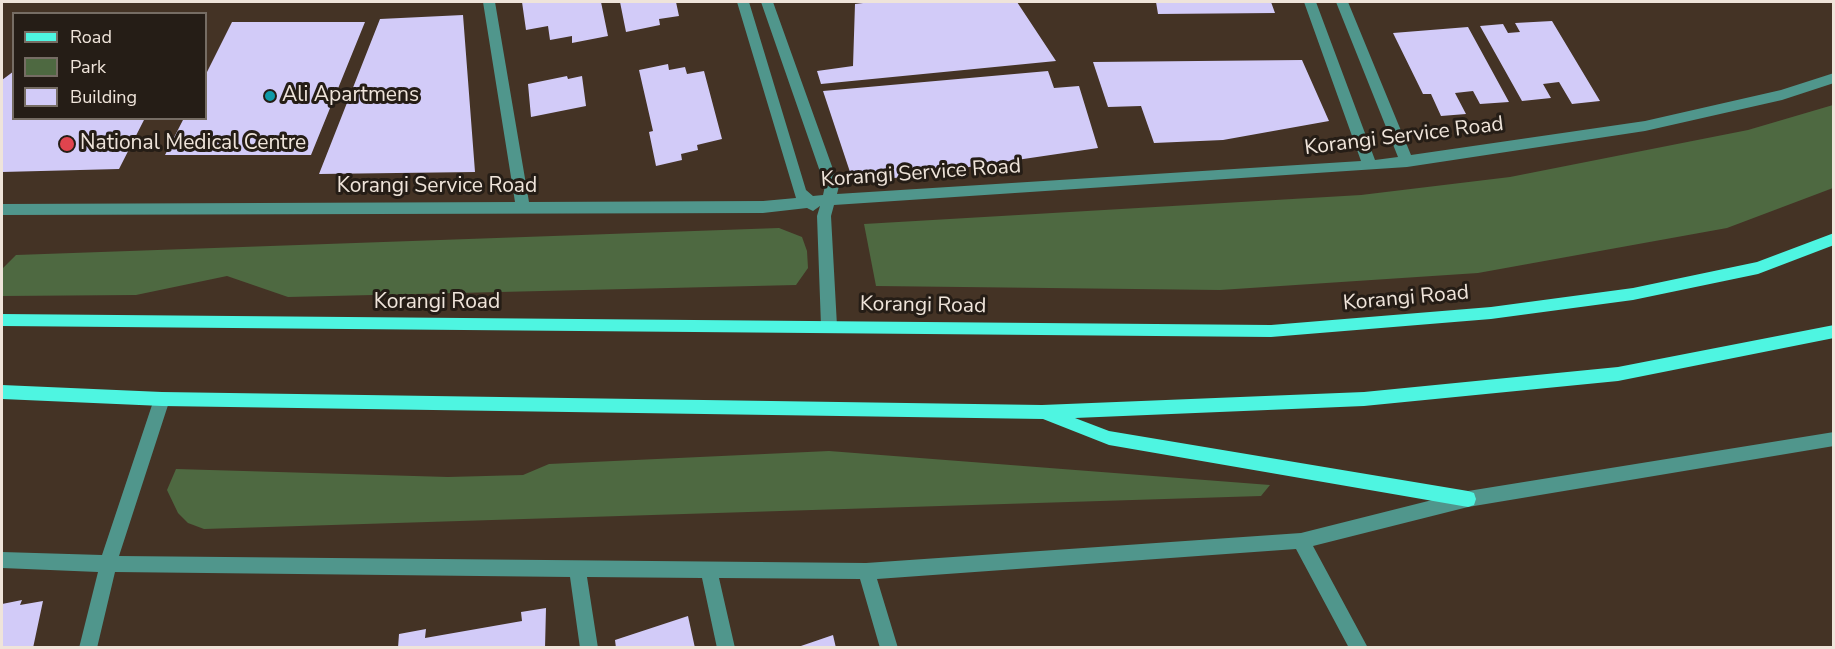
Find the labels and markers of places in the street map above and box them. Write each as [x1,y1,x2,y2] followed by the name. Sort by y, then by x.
[282,83,419,109] place label: Ali Apartmens
[263,89,277,103] marker: Ali Apartmens
[80,131,306,157] place label: National Medical Centre
[58,135,76,153] marker: National Medical Centre

